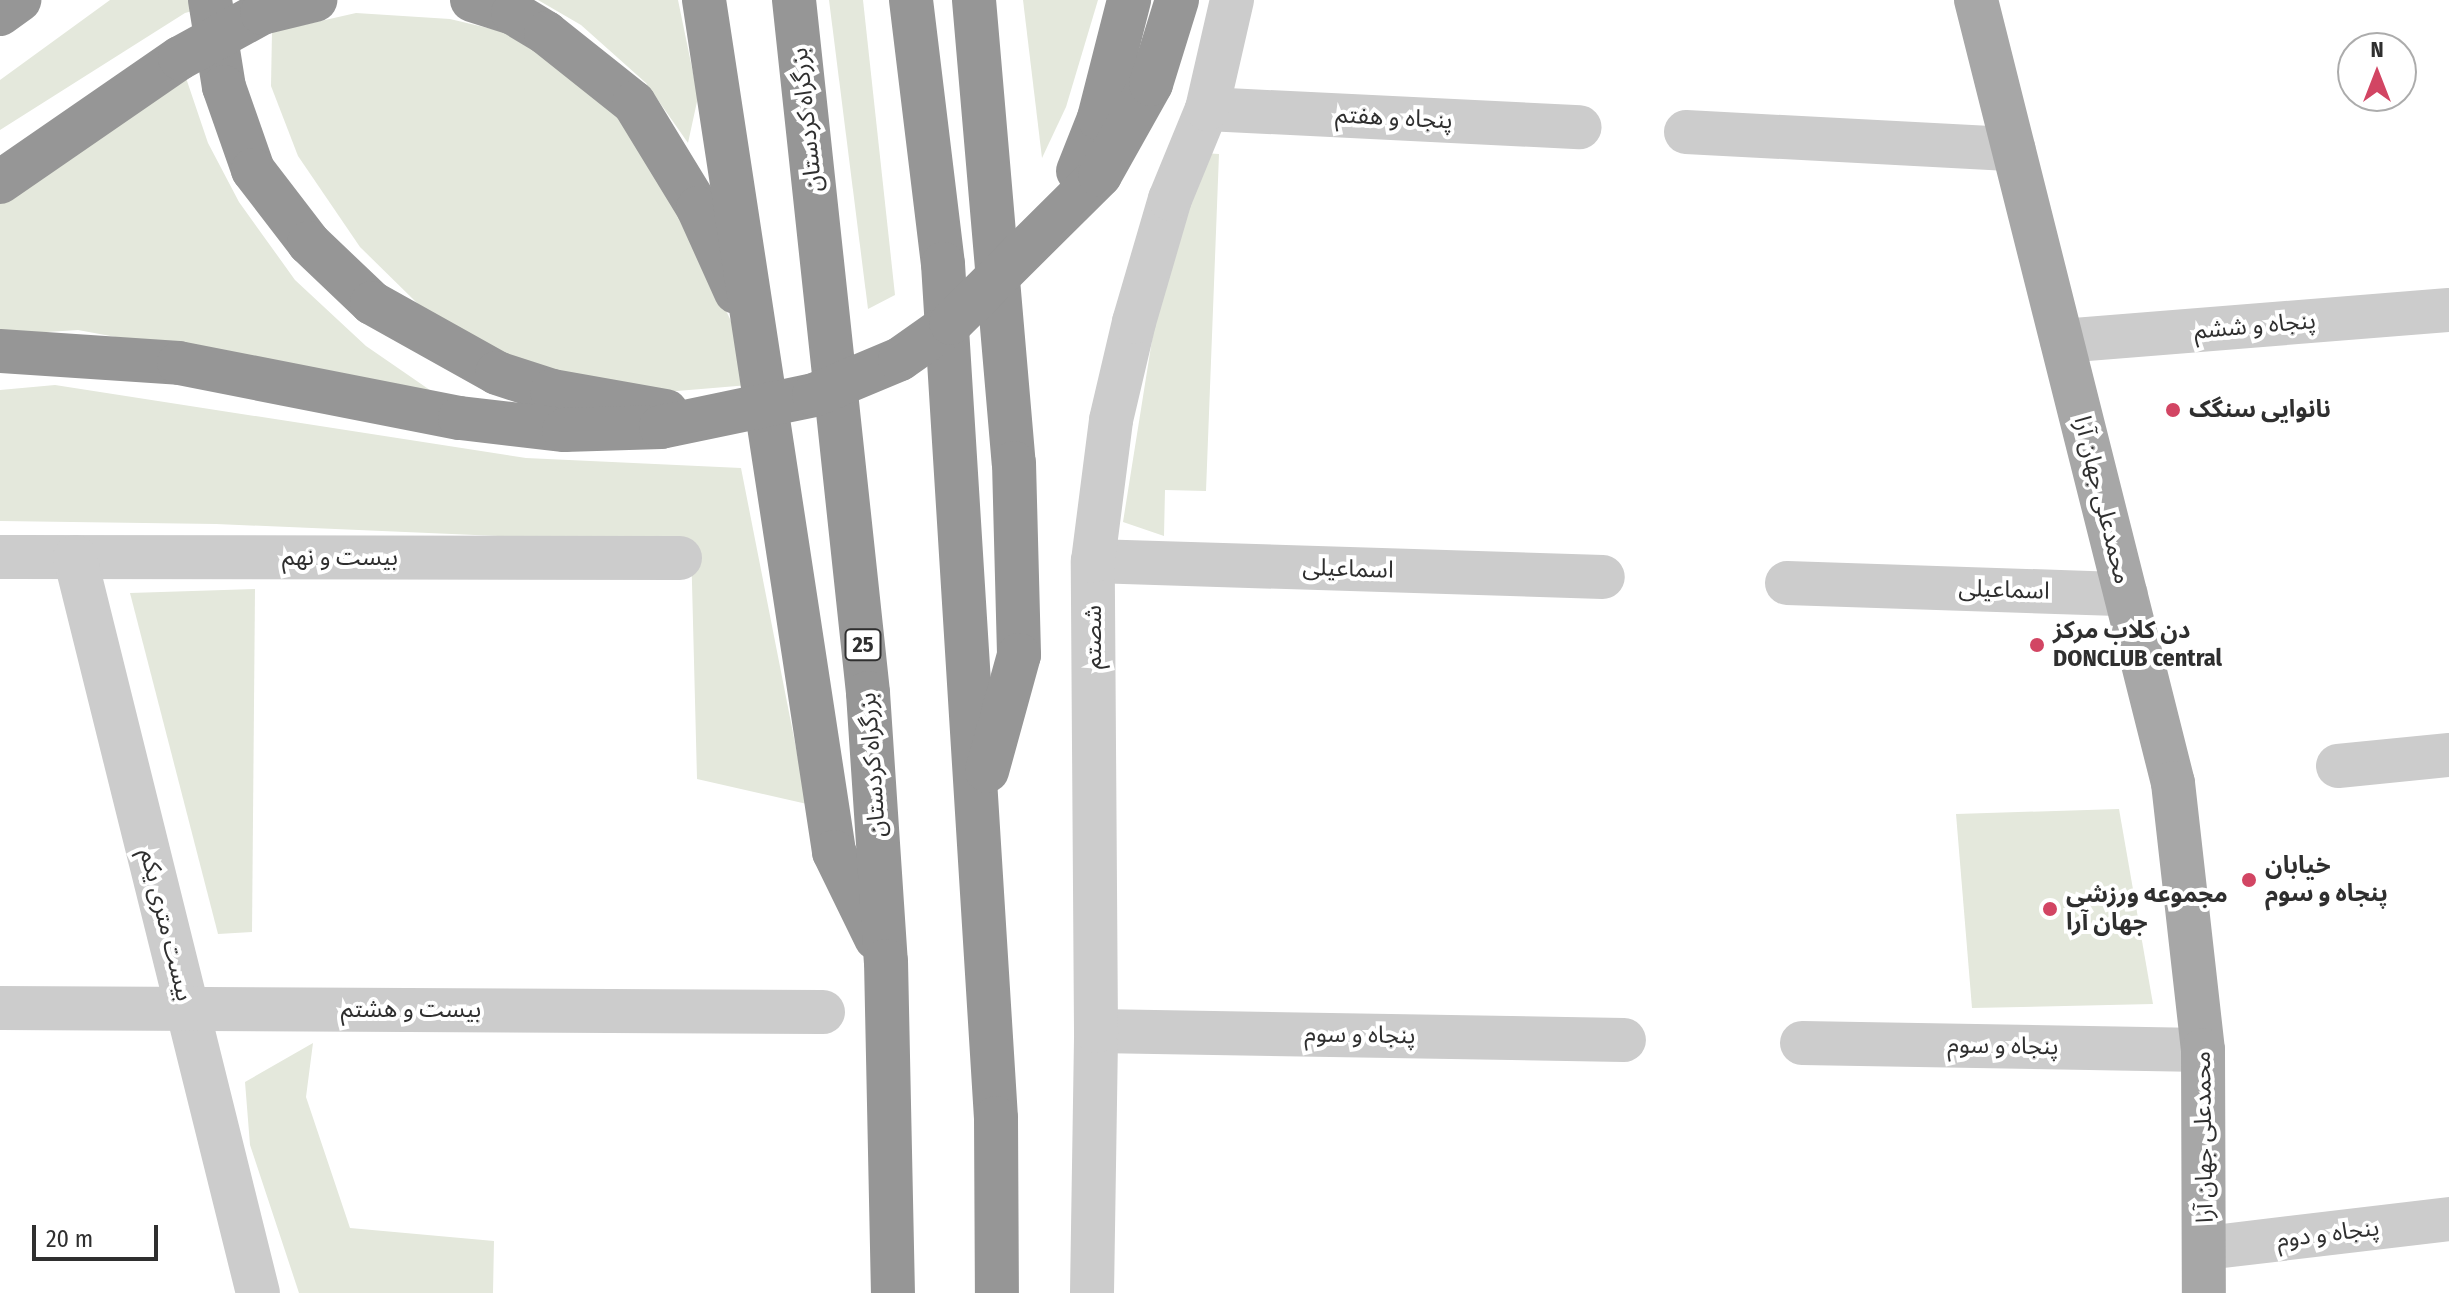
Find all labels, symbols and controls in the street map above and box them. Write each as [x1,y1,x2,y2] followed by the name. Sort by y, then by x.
[2337,32,2417,112] north arrow
[2370,36,2384,63] text: N
[785,46,829,194] street label: بزرگراه کردستان
[1335,101,1453,135] street label: پنجاه و هفتم
[2193,306,2317,346] street label: پنجاه و ششم
[2189,396,2331,424] place label: نانوایی سنگک
[2164,401,2182,419] marker: نانوایی سنگک
[2067,413,2137,587] street label: محمدعلی جهان آرا
[282,544,398,572] street label: بیست و نهم
[1302,553,1394,585] street label: اسماعیلی
[1958,574,2050,606] street label: اسماعیلی
[1080,605,1108,669] street label: شصتم
[2053,617,2222,673] place label: دن کلاب مرکز DONCLUB central
[843,627,883,663] road number: 25
[2028,636,2046,654] marker: دن کلاب مرکز DONCLUB central
[854,692,892,838] street label: بزرگراه کردستان
[133,846,199,1004] street label: بیست متری یکم
[2265,852,2388,908] place label: خیابان پنجاه و سوم
[2240,871,2258,889] marker: خیابان پنجاه و سوم
[2066,881,2228,937] place label: مجموعه ورزشی جهان آرا
[2041,900,2059,918] marker: مجموعه ورزشی جهان آرا
[341,996,481,1024] street label: بیست و هشتم
[1304,1020,1416,1050] street label: پنجاه و سوم
[1947,1031,2059,1061] street label: پنجاه و سوم
[2188,1051,2220,1223] street label: محمدعلی جهان آرا
[36,1209,162,1259] scale bar
[2275,1213,2381,1255] street label: پنجاه و دوم
[46,1225,93,1253] text: 20 m

